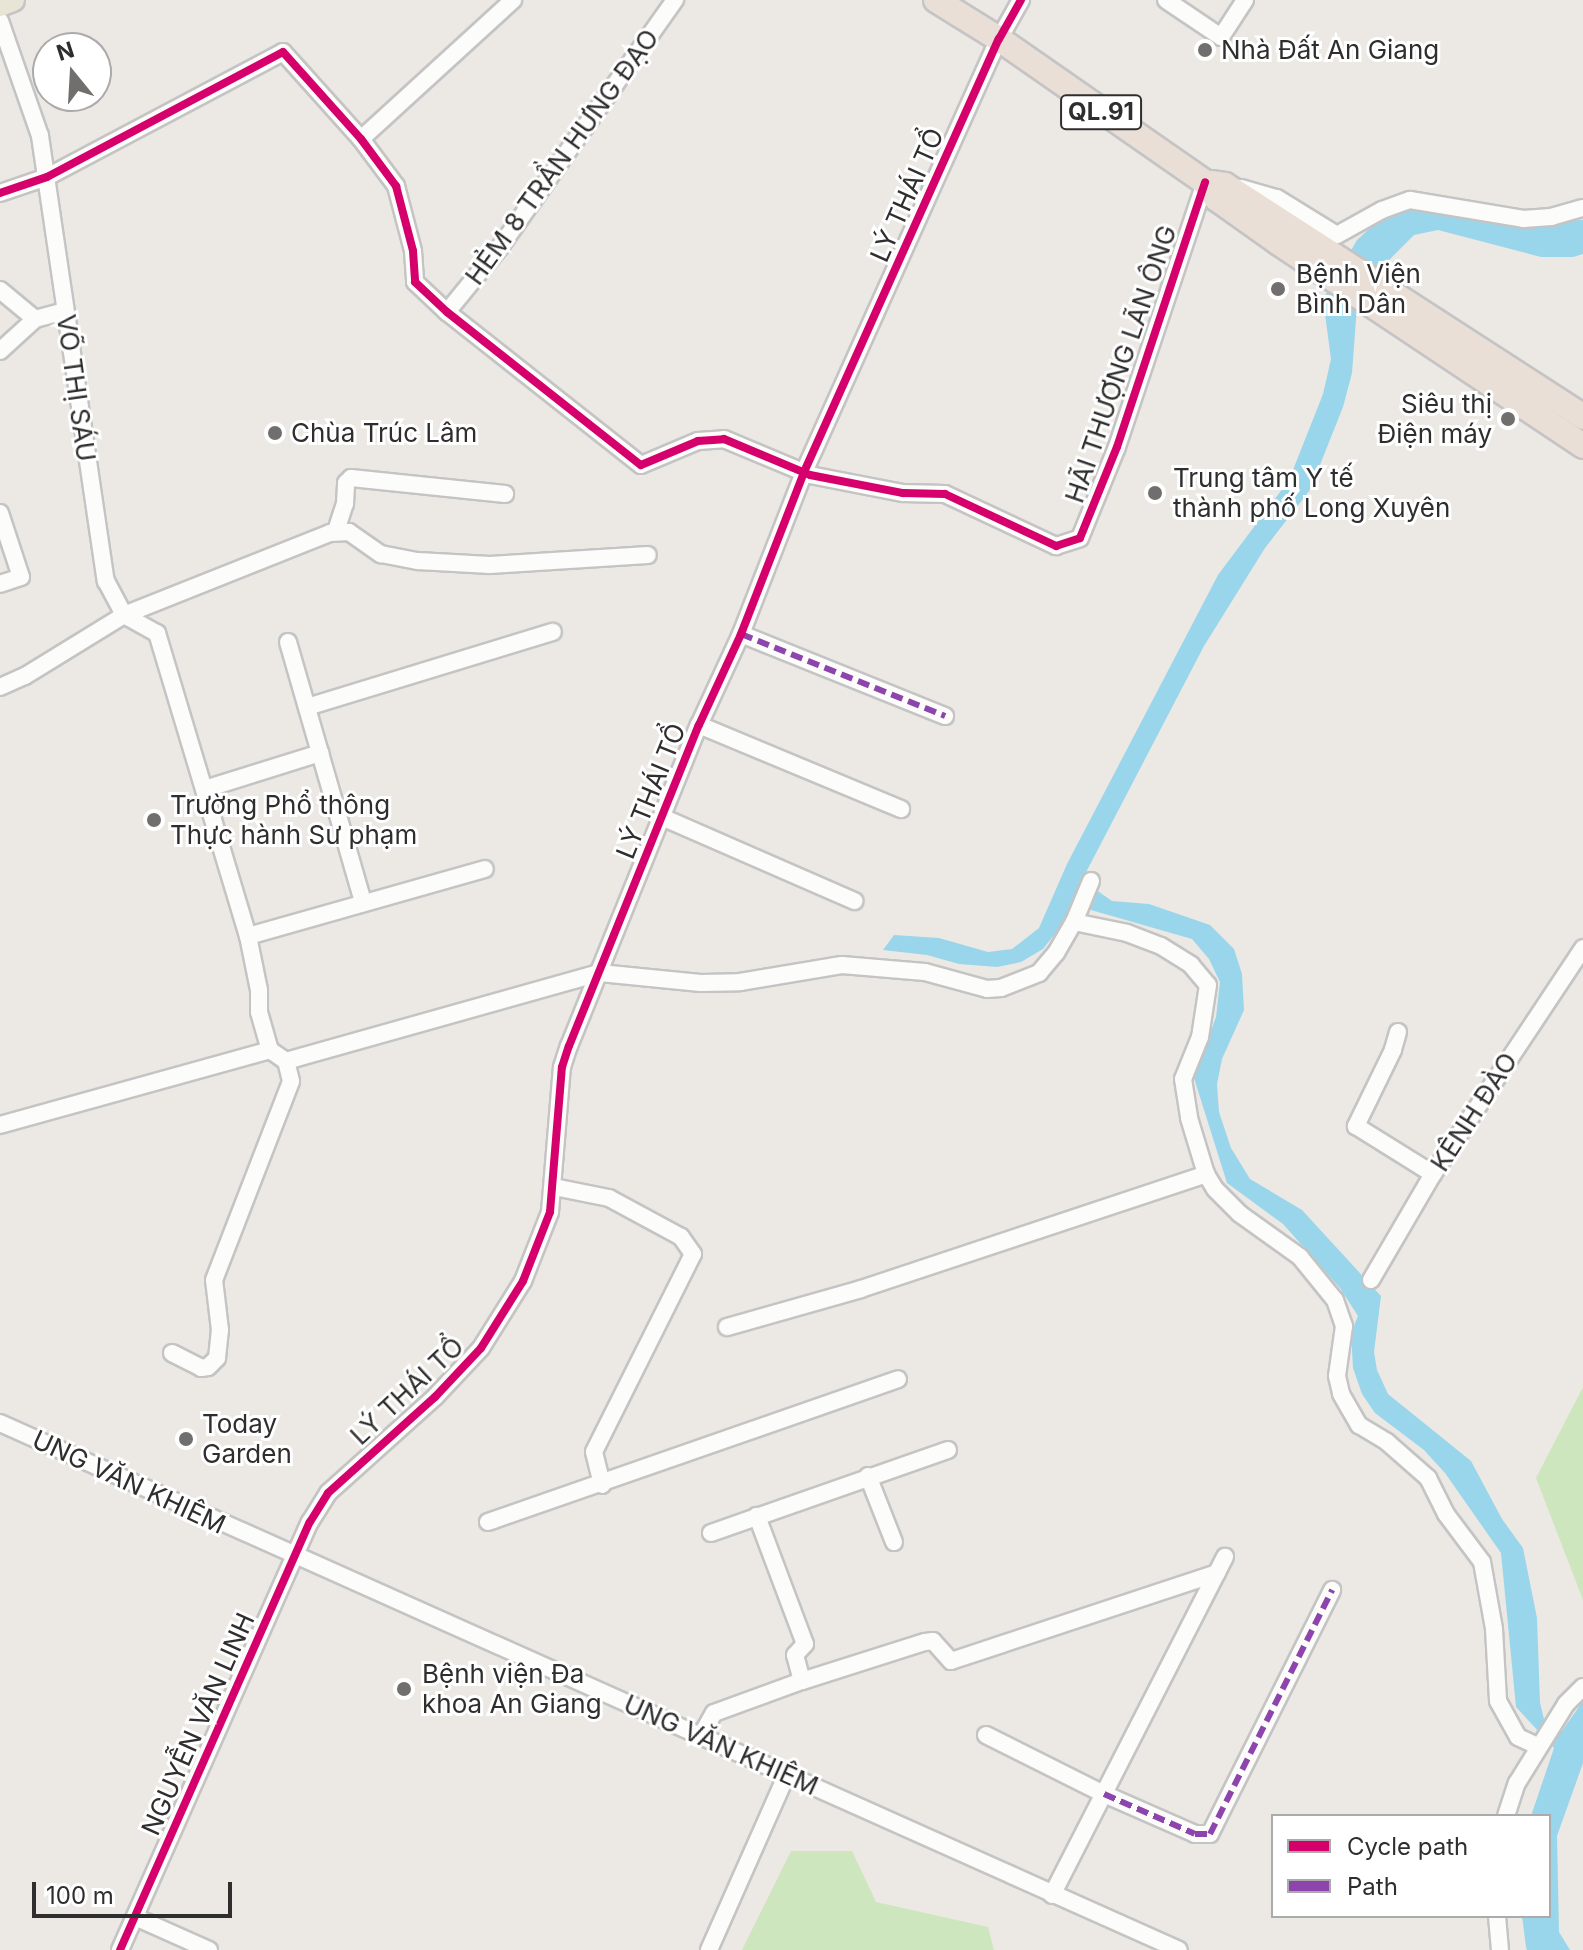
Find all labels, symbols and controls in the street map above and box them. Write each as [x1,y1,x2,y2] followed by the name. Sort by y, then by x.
[459,23,665,291] street label: HẺM 8 TRẦN HƯNG ĐẠO
[32,32,112,112] north arrow
[1221,34,1439,66] place label: Nhà Đất An Giang
[53,36,77,66] text: N
[1196,41,1214,59] marker: Nhà Đất An Giang
[1059,92,1143,132] road number: QL.91
[864,123,950,267] street label: LÝ THÁI TỔ
[1059,221,1183,507] street label: HÃI THƯỢNG LÃN ÔNG
[1296,258,1421,320] place label: Bệnh Viện Bình Dân
[1267,278,1289,300] marker: Bệnh Viện Bình Dân
[50,312,102,464] street label: VÕ THỊ SÁU
[1378,388,1492,450] place label: Siêu thị Điện máy
[1499,410,1517,428] marker: Siêu thị Điện máy
[291,417,477,449] place label: Chùa Trúc Lâm
[266,424,284,442] marker: Chùa Trúc Lâm
[1173,462,1450,524] place label: Trung tâm Y tế thành phố Long Xuyên
[1144,482,1166,504] marker: Trung tâm Y tế thành phố Long Xuyên
[610,719,692,863] street label: LÝ THÁI TỔ
[170,789,417,850] place label: Trường Phổ thông Thực hành Sư phạm
[145,811,163,829] marker: Trường Phổ thông Thực hành Sư phạm
[1424,1047,1524,1177] street label: KÊNH ĐÀO
[344,1331,470,1451] street label: LÝ THÁI TỔ
[202,1408,292,1470] place label: Today Garden
[27,1424,231,1540] street label: UNG VĂN KHIÊM
[177,1430,195,1448] marker: Today Garden
[135,1608,261,1840] street label: NGUYỄN VĂN LINH
[422,1658,602,1720] place label: Bệnh viện Đa khoa An Giang
[393,1678,415,1700] marker: Bệnh viện Đa khoa An Giang
[619,1688,823,1802] street label: UNG VĂN KHIÊM
[1271,1814,1551,1918] legend
[1347,1832,1468,1861] text: Cycle path
[36,1866,236,1916] scale bar
[1347,1872,1398,1901] text: Path
[46,1881,114,1910] text: 100 m

